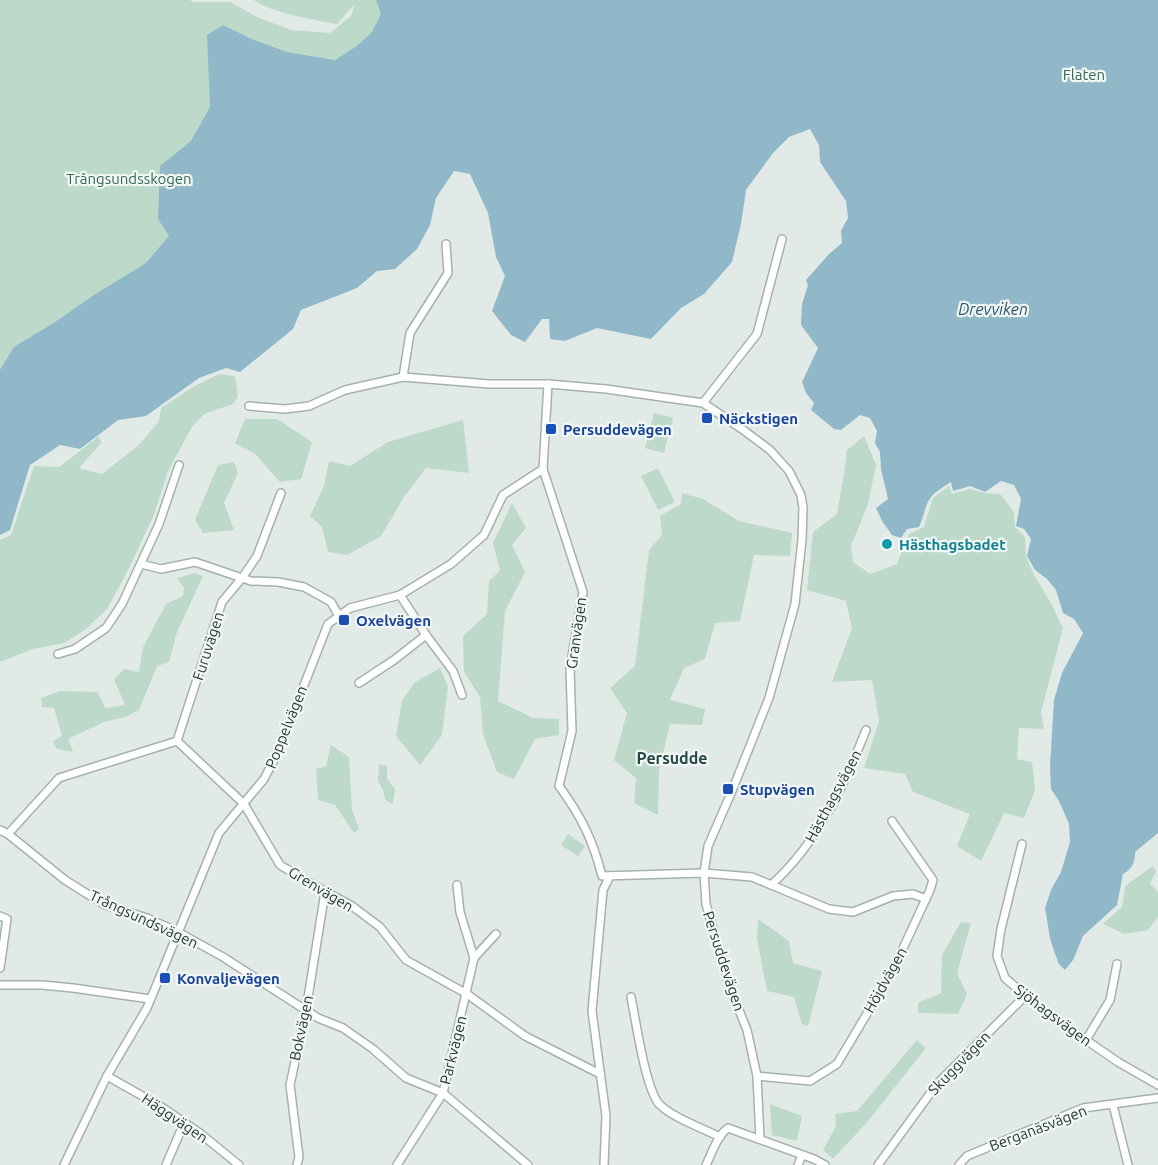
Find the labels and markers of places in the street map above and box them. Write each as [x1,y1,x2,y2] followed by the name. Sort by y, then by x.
[719,410,798,427] place label: Näckstigen
[700,411,714,425] marker: Näckstigen
[563,421,672,438] place label: Persuddevägen
[544,422,558,436] marker: Persuddevägen
[899,536,1006,553] place label: Hästhagsbadet
[880,537,894,551] marker: Hästhagsbadet
[356,612,431,629] place label: Oxelvägen
[337,613,351,627] marker: Oxelvägen
[740,781,815,798] place label: Stupvägen
[721,782,735,796] marker: Stupvägen
[177,970,280,987] place label: Konvaljevägen
[158,971,172,985] marker: Konvaljevägen

